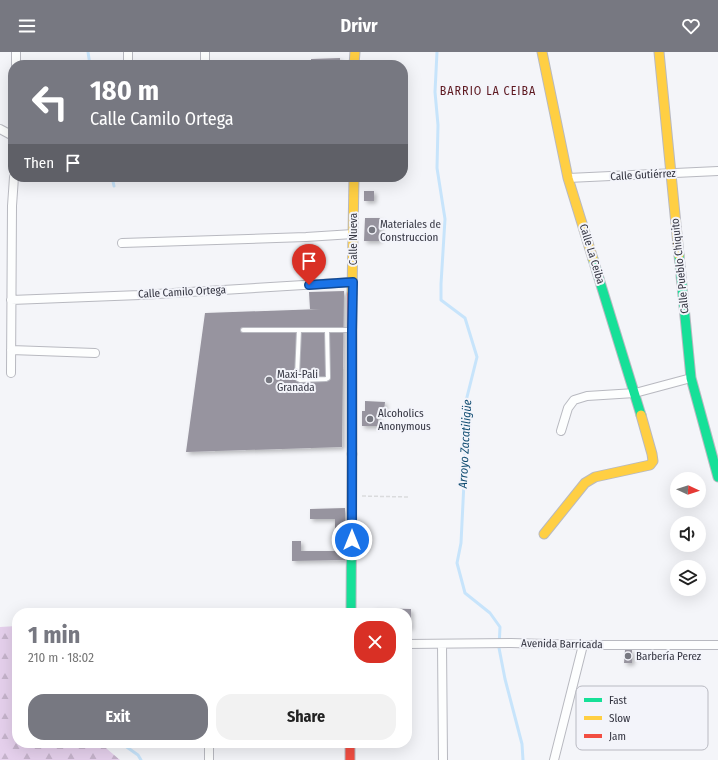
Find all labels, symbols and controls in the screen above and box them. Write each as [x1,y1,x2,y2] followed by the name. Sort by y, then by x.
[16,15,38,37] icon: menu
[340,15,378,37] text: Drivr
[680,15,702,37] icon: heart
[90,74,159,107] text: 180 m
[24,76,76,128] icon: left
[440,84,536,98] district label: BARRIO LA CEIBA
[90,108,234,130] text: Calle Camilo Ortega
[62,152,84,174] icon: arrive
[24,154,54,172] text: Then
[610,167,677,183] street label: Calle Gutiérrez
[347,213,360,265] street label: Calle Nueva
[668,217,691,314] street label: Calle Pueblo Chiquito
[380,218,441,244] place label: Materiales de Construccion
[577,222,607,286] street label: Calle La Ceiba
[367,225,377,235] marker: Materiales de Construccion
[292,244,326,285] pin
[298,250,320,272] icon: arrive
[138,283,226,301] street label: Calle Camilo Ortega
[277,368,318,394] place label: Maxi-Pali Granada
[264,375,274,385] marker: Maxi-Pali Granada
[456,399,474,490] water label: Arroyo Zacatiligüe
[378,407,431,433] place label: Alcoholics Anonymous
[365,414,375,424] marker: Alcoholics Anonymous
[670,472,706,508] north arrow
[670,472,706,596] map controls
[670,516,706,552] button: sound
[331,519,373,561] position arrow
[670,560,706,596] button: layers
[28,621,80,649] text: 1 min
[354,621,396,663] button: close
[521,637,603,651] street label: Avenida Barricada
[28,650,94,665] text: 210 m · 18:02
[636,650,702,663] place label: Barbería Perez
[623,651,633,661] marker: Barbería Perez
[576,686,708,750] legend
[28,694,208,740] button: Exit
[216,694,396,740] button: Share
[609,694,627,707] text: Fast
[609,712,630,725] text: Slow
[609,730,626,743] text: Jam

